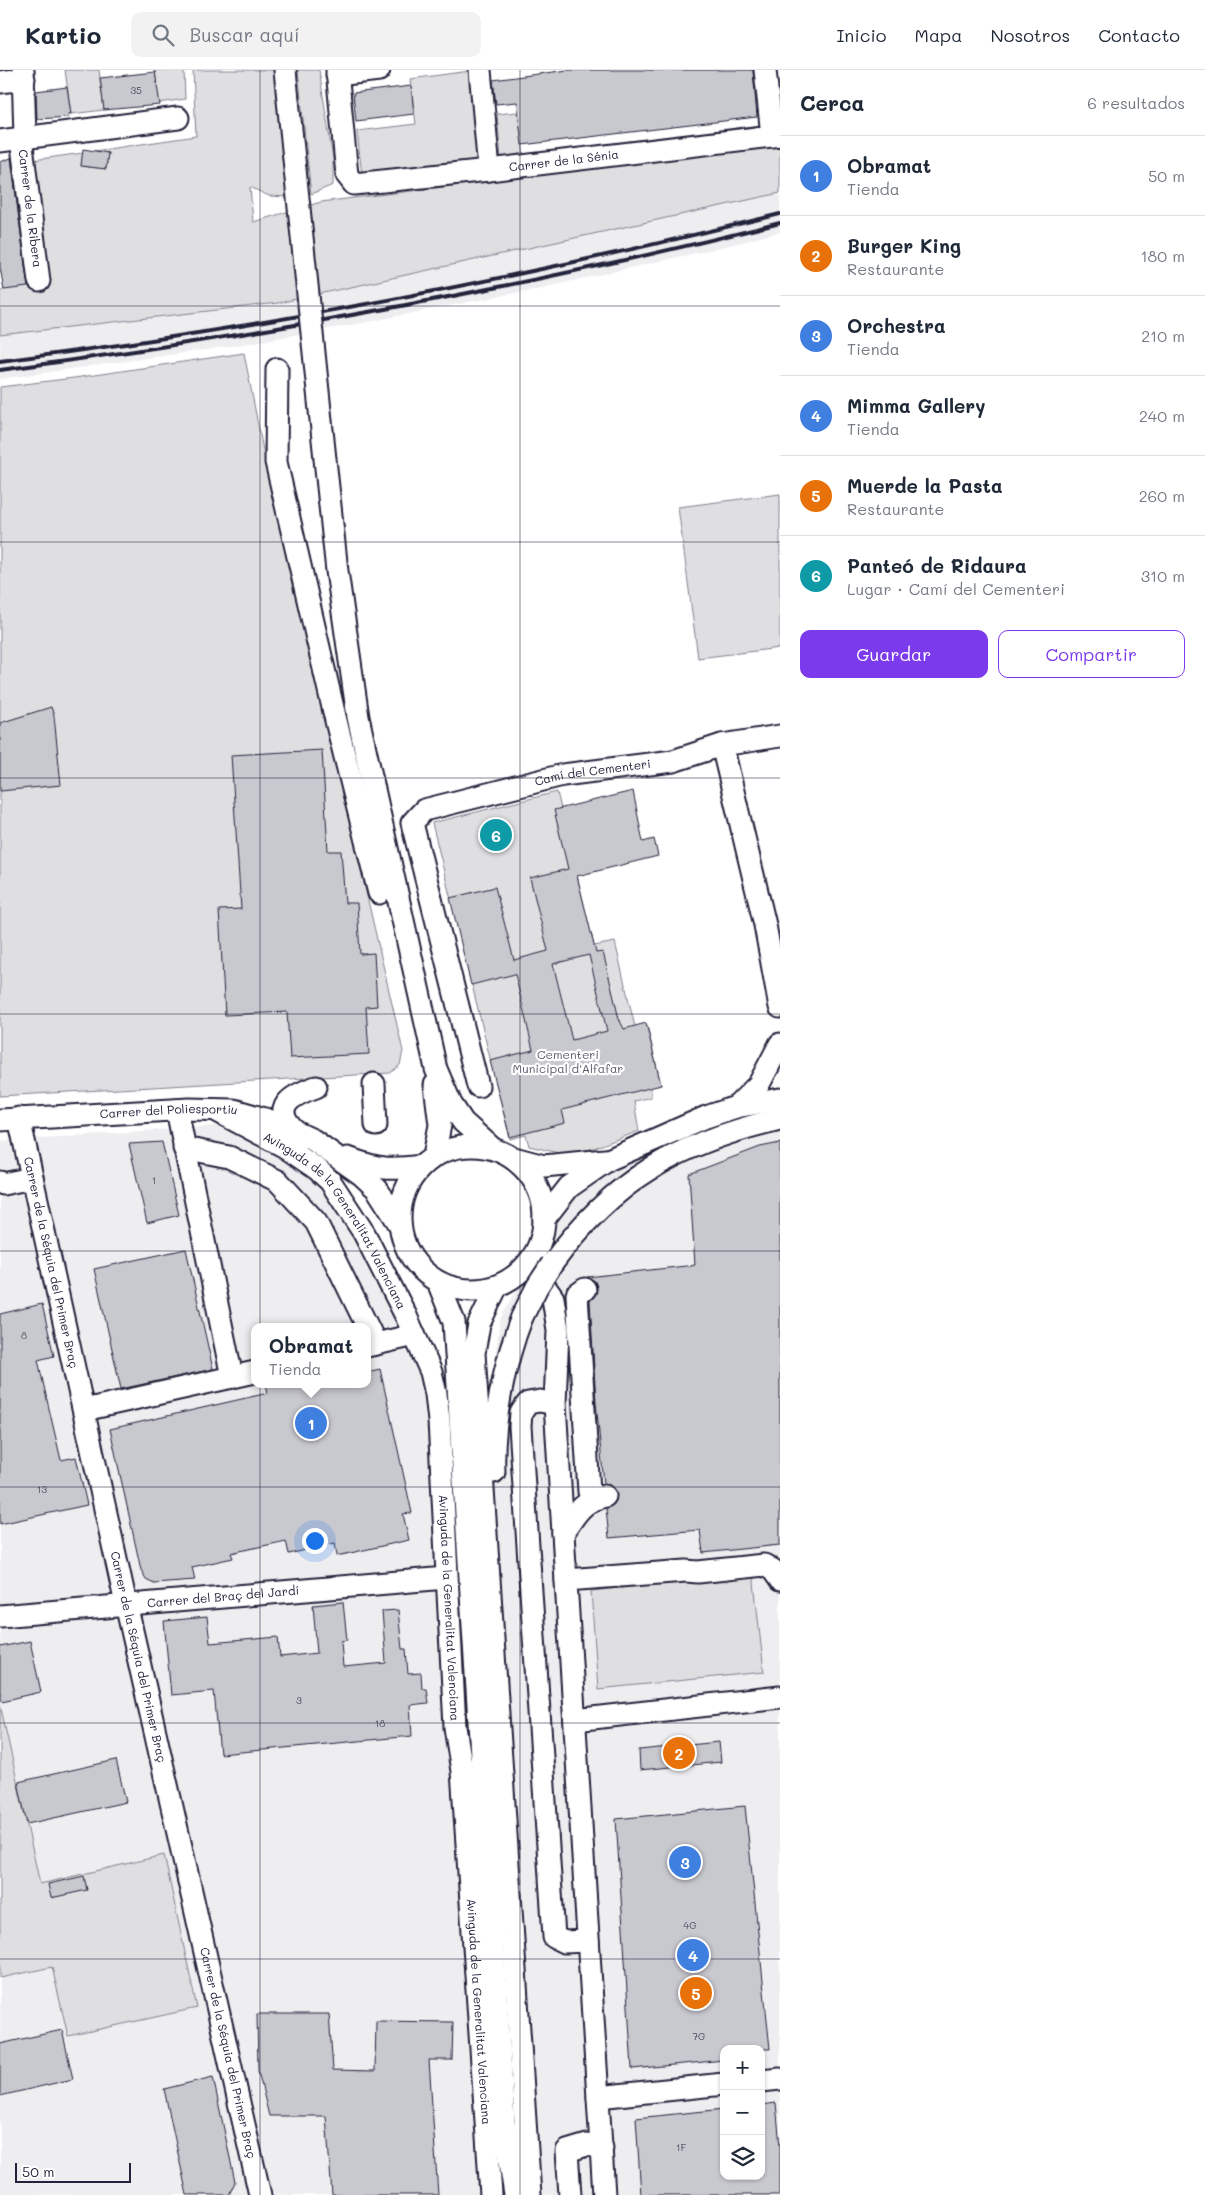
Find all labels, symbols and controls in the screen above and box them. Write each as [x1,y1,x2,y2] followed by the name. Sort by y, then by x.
[131,12,481,57] search box
[25,19,101,50] text: Kartio
[149,21,177,49] icon: search
[189,22,300,47] text: Buscar aquí
[836,23,887,47] text: Inicio
[915,23,962,47] text: Mapa
[990,23,1070,47] text: Nosotros
[1098,23,1180,47] text: Contacto
[130,83,142,97] house number: 35
[800,89,865,116] text: Cerca
[1087,92,1185,113] text: 6 resultados
[508,145,620,175] street label: Carrer de la Sénia
[16,148,46,268] street label: Carrer de la Ribera
[847,153,931,178] text: Obramat
[812,165,820,186] text: 1
[1148,165,1185,186] text: 50 m
[847,178,900,199] text: Tienda
[847,233,961,258] text: Burger King
[812,245,820,266] text: 2
[1140,245,1185,266] text: 180 m
[847,258,945,279] text: Restaurante
[847,313,946,338] text: Orchestra
[811,325,821,346] text: 3
[1141,325,1185,346] text: 210 m
[847,338,900,359] text: Tienda
[847,393,986,418] text: Mimma Gallery
[811,405,821,426] text: 4
[1139,405,1185,426] text: 240 m
[847,418,900,439] text: Tienda
[847,473,1003,498] text: Muerde la Pasta
[811,485,821,506] text: 5
[1139,485,1185,506] text: 260 m
[847,498,945,519] text: Restaurante
[847,553,1027,578] text: Panteó de Ridaura
[811,565,821,586] text: 6
[1141,565,1185,586] text: 310 m
[847,578,1065,599] text: Lugar · Camí del Cementeri
[800,630,988,678] button: Guardar
[998,630,1185,678] button: Compartir
[533,755,652,789] street label: Camí del Cementeri
[480,816,512,854] pin: 6
[513,1046,623,1076] park label: Cementeri Municipal d'Alfafar
[99,1100,240,1121] street label: Carrer del Poliesportiu
[261,1128,410,1312] street label: Avinguda de la Generalitat Valenciana
[21,1155,83,1370] street label: Carrer de la Séquia del Primer Braç
[152,1173,156,1187] house number: 1
[251,1323,371,1388] popup
[21,1328,27,1342] house number: 8
[269,1333,353,1358] text: Obramat
[269,1358,322,1379] text: Tienda
[295,1404,327,1442] pin: 1
[37,1482,47,1496] house number: 13
[436,1494,464,1721] street label: Avinguda de la Generalitat Valenciana
[302,1528,328,1554] your location
[108,1550,171,1764] street label: Carrer de la Séquia del Primer Braç
[146,1582,300,1610] street label: Carrer del Braç del Jardí
[296,1693,302,1707] house number: 3
[375,1716,385,1730] house number: 18
[663,1734,695,1772] pin: 2
[669,1843,701,1881] pin: 3
[464,1898,495,2125] street label: Avinguda de la Generalitat Valenciana
[683,1918,697,1932] house number: 4G
[677,1936,709,1974] pin: 4
[197,1946,260,2160] street label: Carrer de la Séquia del Primer Braç
[680,1974,712,2012] pin: 5
[693,2029,706,2043] house number: 7G
[720,2045,765,2180] map controls
[720,2045,765,2090] button: +
[720,2090,765,2135] button: −
[720,2135,765,2180] button: layers
[676,2140,686,2154] house number: 1F
[15,2160,131,2183] scale bar
[22,2162,54,2181] text: 50 m

